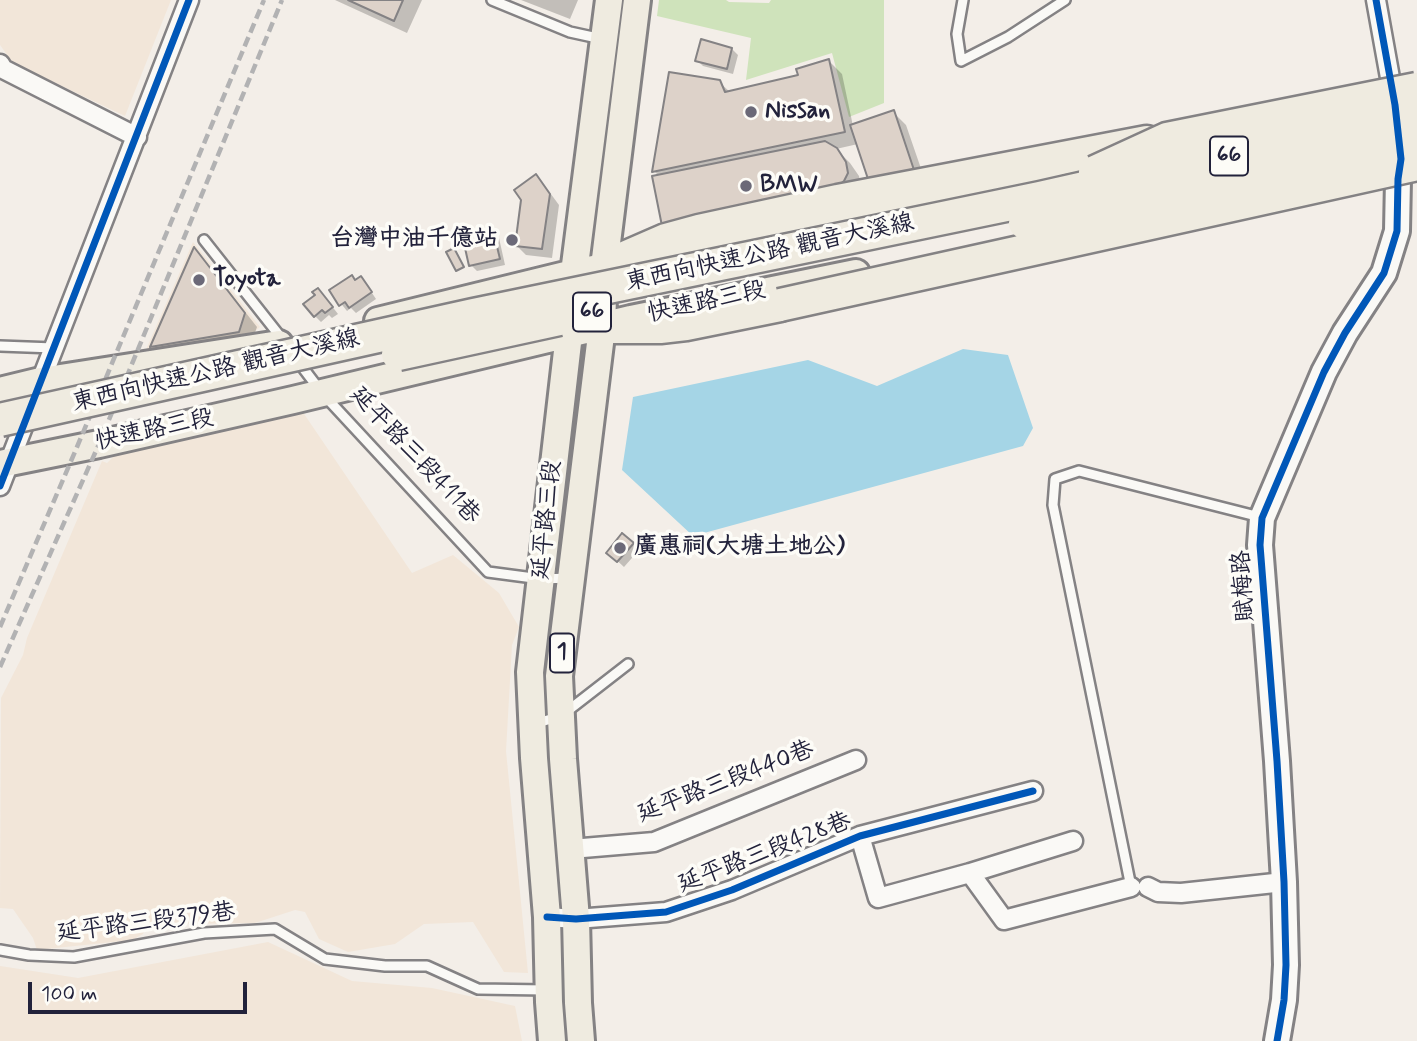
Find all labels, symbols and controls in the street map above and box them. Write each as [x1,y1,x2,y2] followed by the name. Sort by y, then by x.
[765,98,830,126] place label: Nissan
[743,104,759,120] marker: Nissan
[1210,136,1248,176] road number: 66
[760,172,818,200] place label: BMW
[738,178,754,194] marker: BMW
[623,209,917,299] street label: 東西向快速公路 觀音大溪線
[330,226,498,254] place label: 台灣中油千億站
[504,232,520,248] marker: 台灣中油千億站
[213,266,280,294] place label: Toyota
[191,272,207,288] marker: Toyota
[645,276,769,330] street label: 快速路三段
[573,292,611,332] road number: 66
[69,325,363,419] street label: 東西向快速公路 觀音大溪線
[343,381,485,531] street label: 延平路三段411巷
[93,404,217,458] street label: 快速路三段
[527,459,569,581] street label: 延平路三段
[634,534,845,562] place label: 廣惠祠(大塘土地公)
[612,540,628,556] marker: 廣惠祠(大塘土地公)
[1228,549,1262,623] street label: 賦梅路
[550,634,574,673] road number: 1
[634,736,818,830] street label: 延平路三段440巷
[674,808,856,900] street label: 延平路三段428巷
[55,899,237,949] street label: 延平路三段379巷
[32,968,250,1012] scale bar
[41,980,97,1008] text: 100 m

